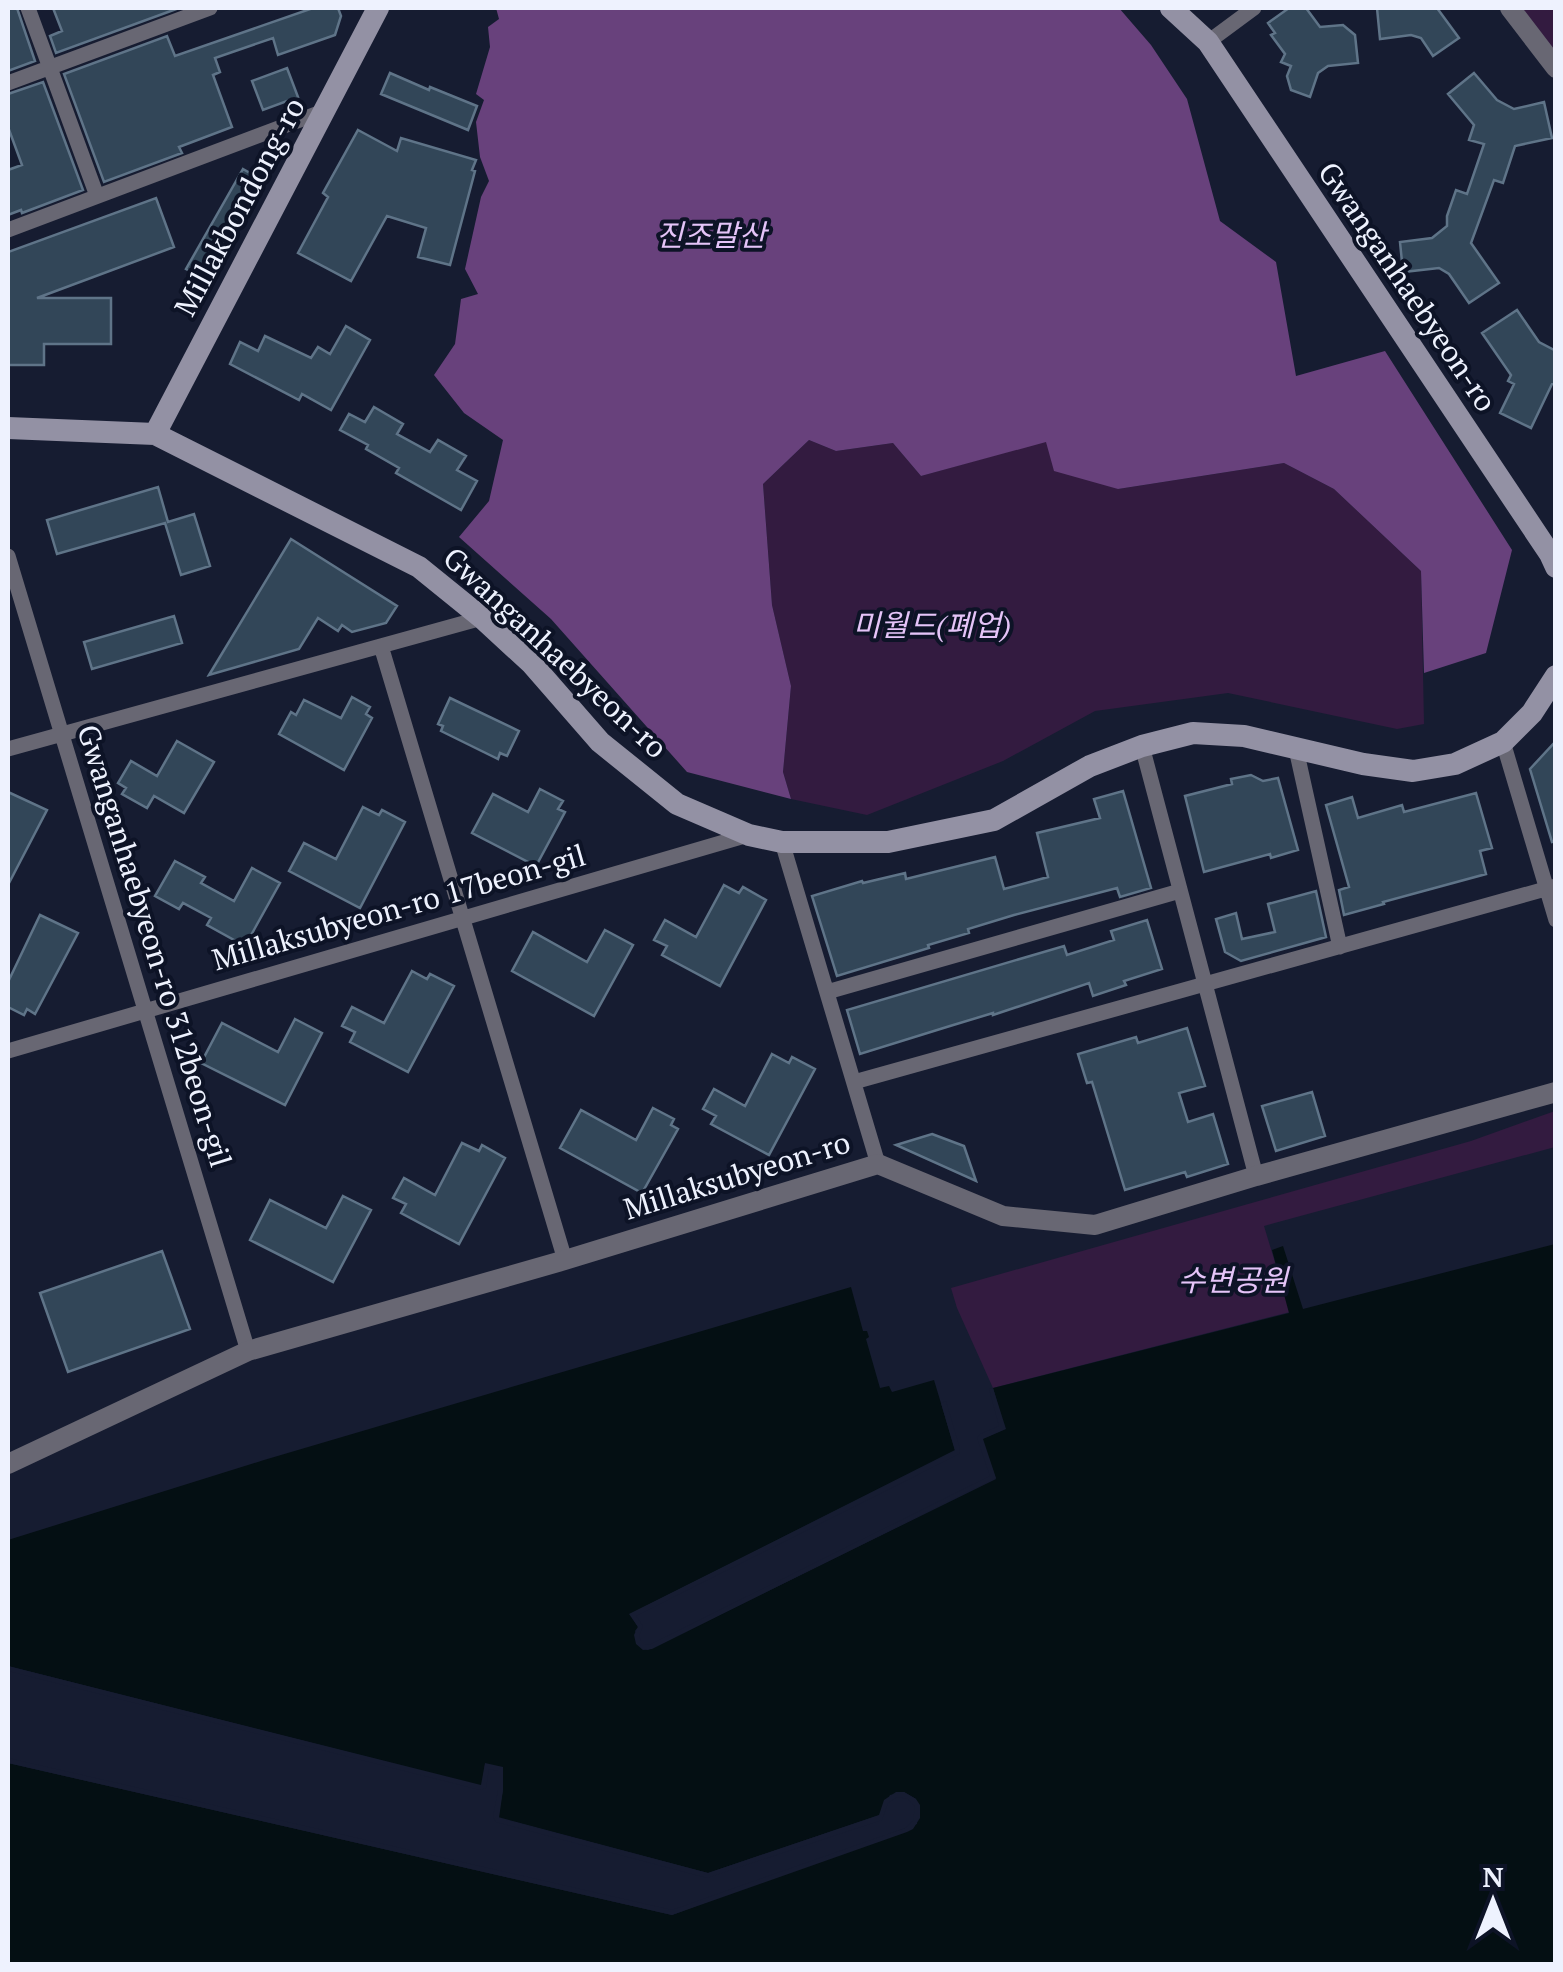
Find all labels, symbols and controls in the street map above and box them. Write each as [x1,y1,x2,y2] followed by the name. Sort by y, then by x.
[165,90,314,323] street label: Millakbondong-ro
[1309,154,1506,419] street label: Gwanganhaebyeon-ro
[656,215,770,255] park label: 진조말산
[435,538,676,767] street label: Gwanganhaebyeon-ro
[853,605,1011,645] park label: 미월드(폐업)
[69,720,241,1172] street label: Gwanganhaebyeon-ro 312beon-gil
[207,835,590,980] street label: Millaksubyeon-ro 17beon-gil
[619,1122,855,1228] street label: Millaksubyeon-ro
[1178,1260,1291,1300] park label: 수변공원
[1443,1852,1543,1952] north arrow
[1482,1858,1504,1895] text: N

